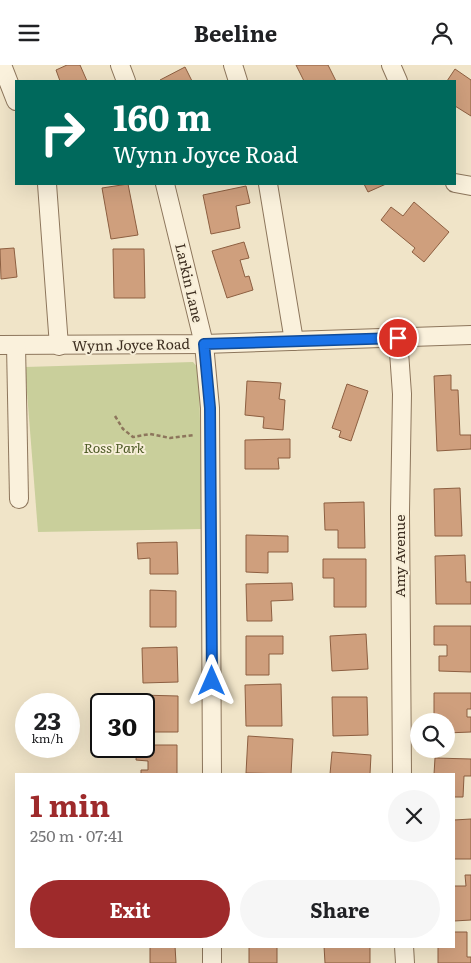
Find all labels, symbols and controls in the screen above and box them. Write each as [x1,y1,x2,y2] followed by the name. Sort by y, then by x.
[194,16,277,49] text: Beeline
[15,19,43,47] icon: menu
[428,19,456,47] icon: person
[113,90,211,142] text: 160 m
[30,100,95,165] icon: right
[113,137,298,170] text: Wynn Joyce Road
[171,241,209,324] street label: Larkin Lane
[377,317,419,359] pin
[384,324,412,352] icon: arrive
[72,333,191,355] street label: Wynn Joyce Road
[83,437,145,457] park label: Ross Park
[389,515,409,597] street label: Amy Avenue
[185,654,237,706] position arrow
[90,693,155,758] speed limit sign: 30
[34,701,61,738] text: 23
[410,713,455,758] map controls
[410,713,455,758] button: search
[32,729,63,747] text: km/h
[30,782,110,826] text: 1 min
[388,790,440,842] button: close
[30,823,123,847] text: 250 m · 07:41
[30,880,230,938] button: Exit
[240,880,440,938] button: Share

